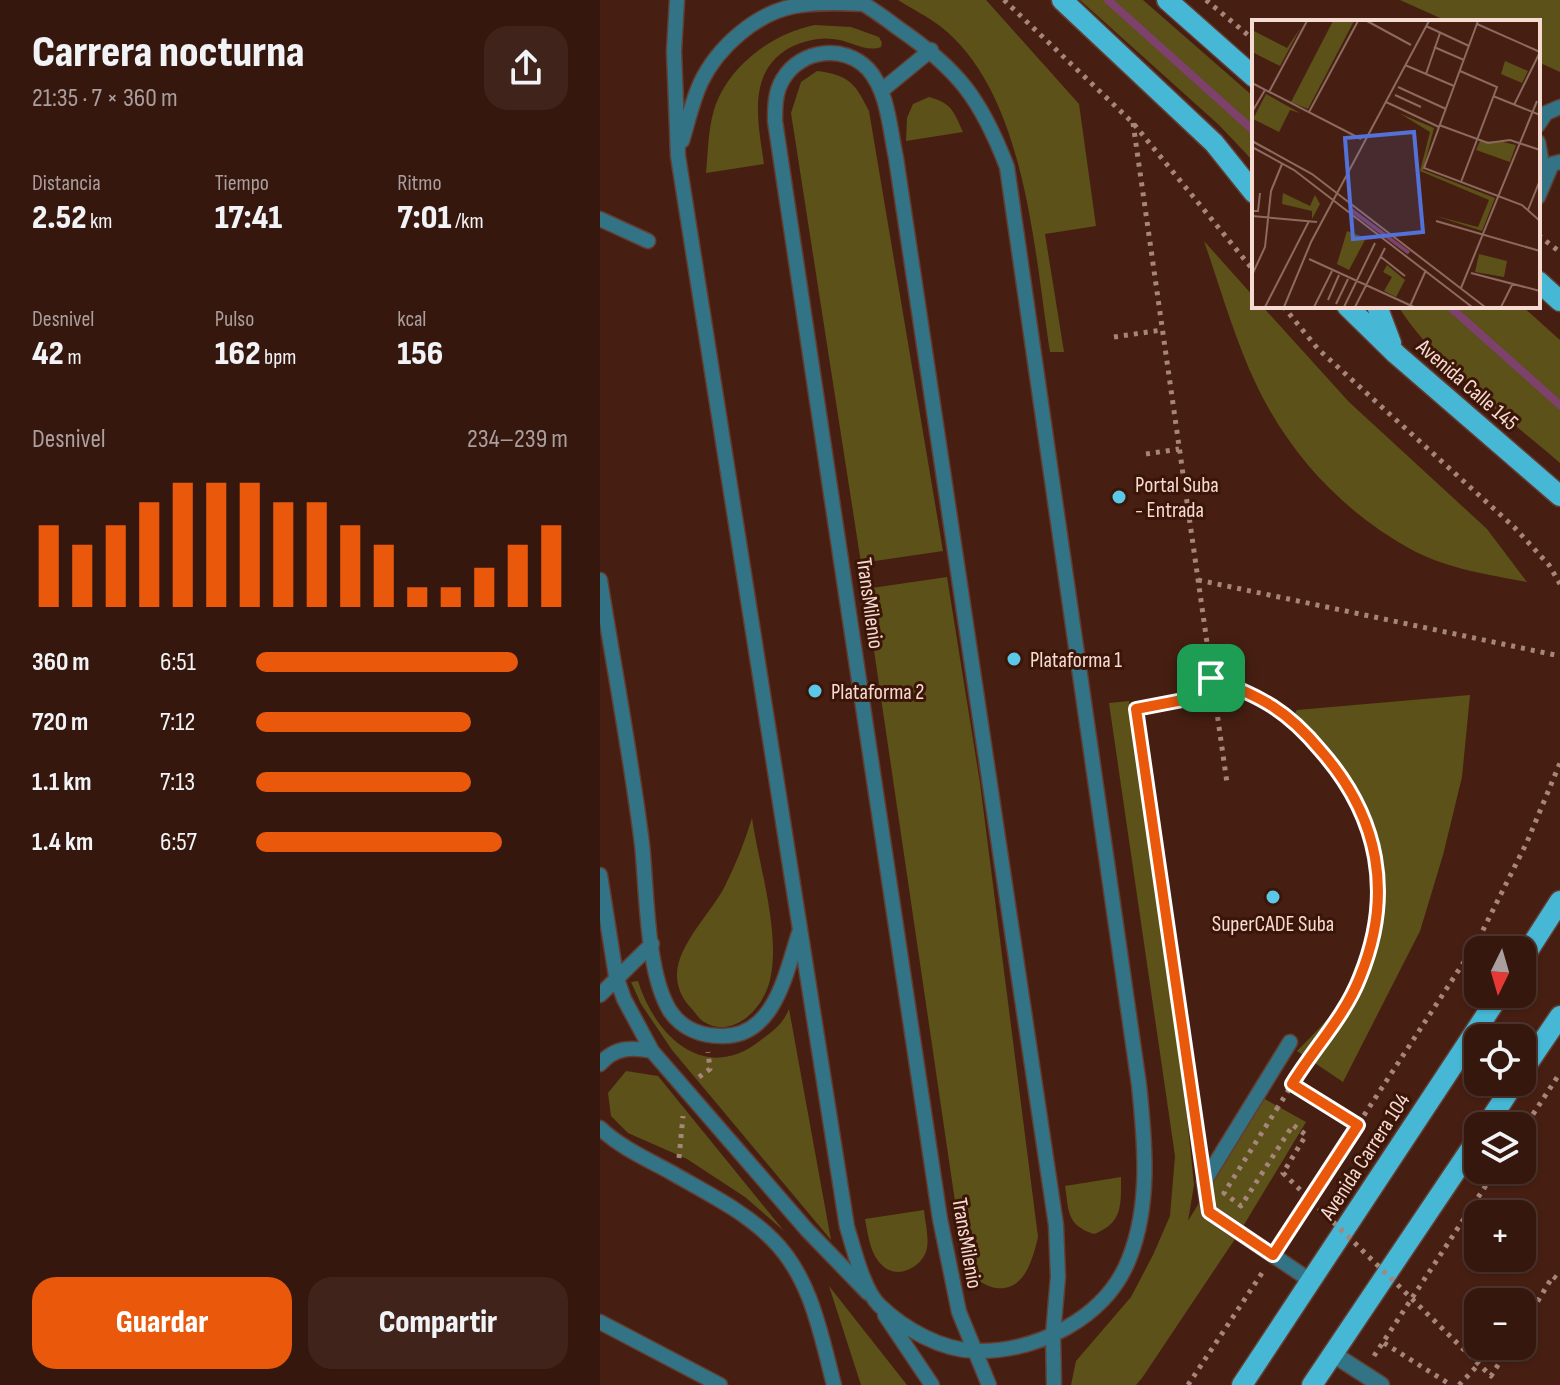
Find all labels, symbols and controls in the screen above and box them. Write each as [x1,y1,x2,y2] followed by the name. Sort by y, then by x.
[1252,20,1540,308] inset map
[32,26,305,79] text: Carrera nocturna
[484,26,568,110] button: share
[32,83,178,114] text: 21:35 · 7 × 360 m
[32,170,101,197] text: Distancia
[215,170,269,197] text: Tiempo
[397,170,442,197] text: Ritmo
[32,197,86,238] text: 2.52
[215,197,282,238] text: 17:41
[397,197,451,238] text: 7:01
[86,208,112,235] text: km
[451,208,484,235] text: /km
[32,306,94,333] text: Desnivel
[215,306,254,333] text: Pulso
[397,306,426,333] text: kcal
[32,333,64,374] text: 42
[215,333,261,374] text: 162
[397,333,443,374] text: 156
[1410,333,1524,437] street label: Avenida Calle 145
[64,344,82,371] text: m
[261,344,296,371] text: bpm
[32,424,106,455] text: Desnivel
[467,424,568,455] text: 234–239 m
[1135,472,1219,524] place label: Portal Suba - Entrada
[1110,488,1128,506] marker: Portal Suba - Entrada
[850,556,889,651] street label: TransMilenio
[1177,644,1245,712] pin
[32,647,90,678] text: 360 m
[160,647,196,678] text: 6:51
[1030,647,1122,674] place label: Plataforma 1
[1005,650,1023,668] marker: Plataforma 1
[1189,656,1233,700] icon: arrive
[831,679,924,706] place label: Plataforma 2
[806,682,824,700] marker: Plataforma 2
[32,707,88,738] text: 720 m
[160,707,195,738] text: 7:12
[32,767,91,798] text: 1.1 km
[160,767,195,798] text: 7:13
[32,827,93,858] text: 1.4 km
[160,827,197,858] text: 6:57
[1264,888,1282,906] marker: SuperCADE Suba
[1212,911,1334,938] place label: SuperCADE Suba
[1464,936,1536,1008] north arrow
[1464,936,1536,1360] map controls
[1464,1024,1536,1096] button: locate
[1314,1088,1416,1226] street label: Avenida Carrera 104
[1464,1112,1536,1184] button: layers
[945,1196,988,1291] street label: TransMilenio
[1464,1200,1536,1272] button: +
[32,1277,292,1369] button: Guardar
[308,1277,568,1369] button: Compartir
[1464,1288,1536,1360] button: −

